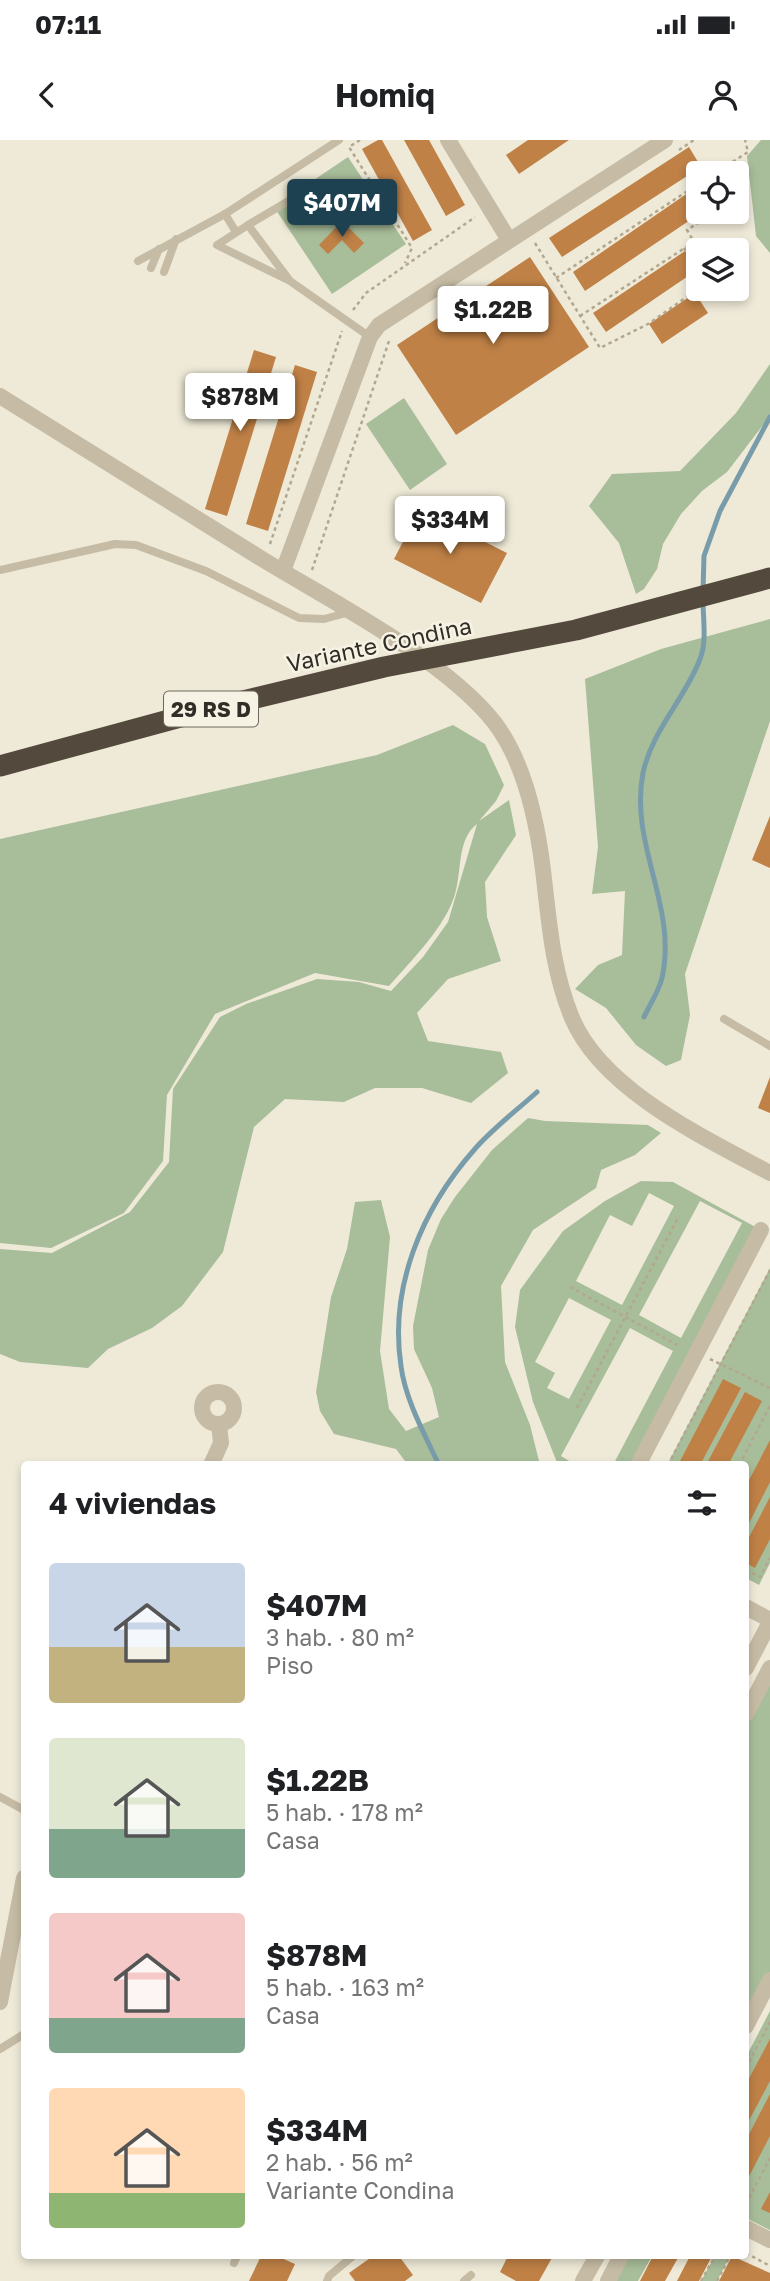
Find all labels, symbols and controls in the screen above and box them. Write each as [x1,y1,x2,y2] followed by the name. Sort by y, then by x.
[35,9,101,40] text: 07:11
[28,76,66,114] icon: back
[335,76,435,114] text: Homiq
[704,76,742,114] icon: person
[686,161,749,301] map controls
[686,161,749,224] button: locate
[293,180,391,239] pin: $407M
[303,188,381,216] text: $407M
[686,238,749,301] button: layers
[436,286,550,346] pin: $1.22B
[454,295,532,323] text: $1.22B
[191,373,289,433] pin: $878M
[201,382,279,410] text: $878M
[401,496,499,556] pin: $334M
[411,505,489,533] text: $334M
[284,611,474,677] street label: Variante Condina
[164,692,258,726] road number: 29 RS D
[683,1484,721,1522] icon: filters
[49,1485,216,1521] text: 4 viviendas
[266,1587,367,1623] text: $407M
[105,1591,189,1675] icon: home
[266,1623,414,1651] text: 3 hab. · 80 m²
[266,1651,313,1679] text: Piso
[266,1762,369,1798] text: $1.22B
[105,1766,189,1850] icon: home
[266,1798,423,1826] text: 5 hab. · 178 m²
[266,1826,320,1854] text: Casa
[266,1937,368,1973] text: $878M
[105,1941,189,2025] icon: home
[266,1973,424,2001] text: 5 hab. · 163 m²
[266,2001,320,2029] text: Casa
[266,2112,368,2148] text: $334M
[105,2116,189,2200] icon: home
[266,2148,413,2176] text: 2 hab. · 56 m²
[266,2176,454,2204] text: Variante Condina

